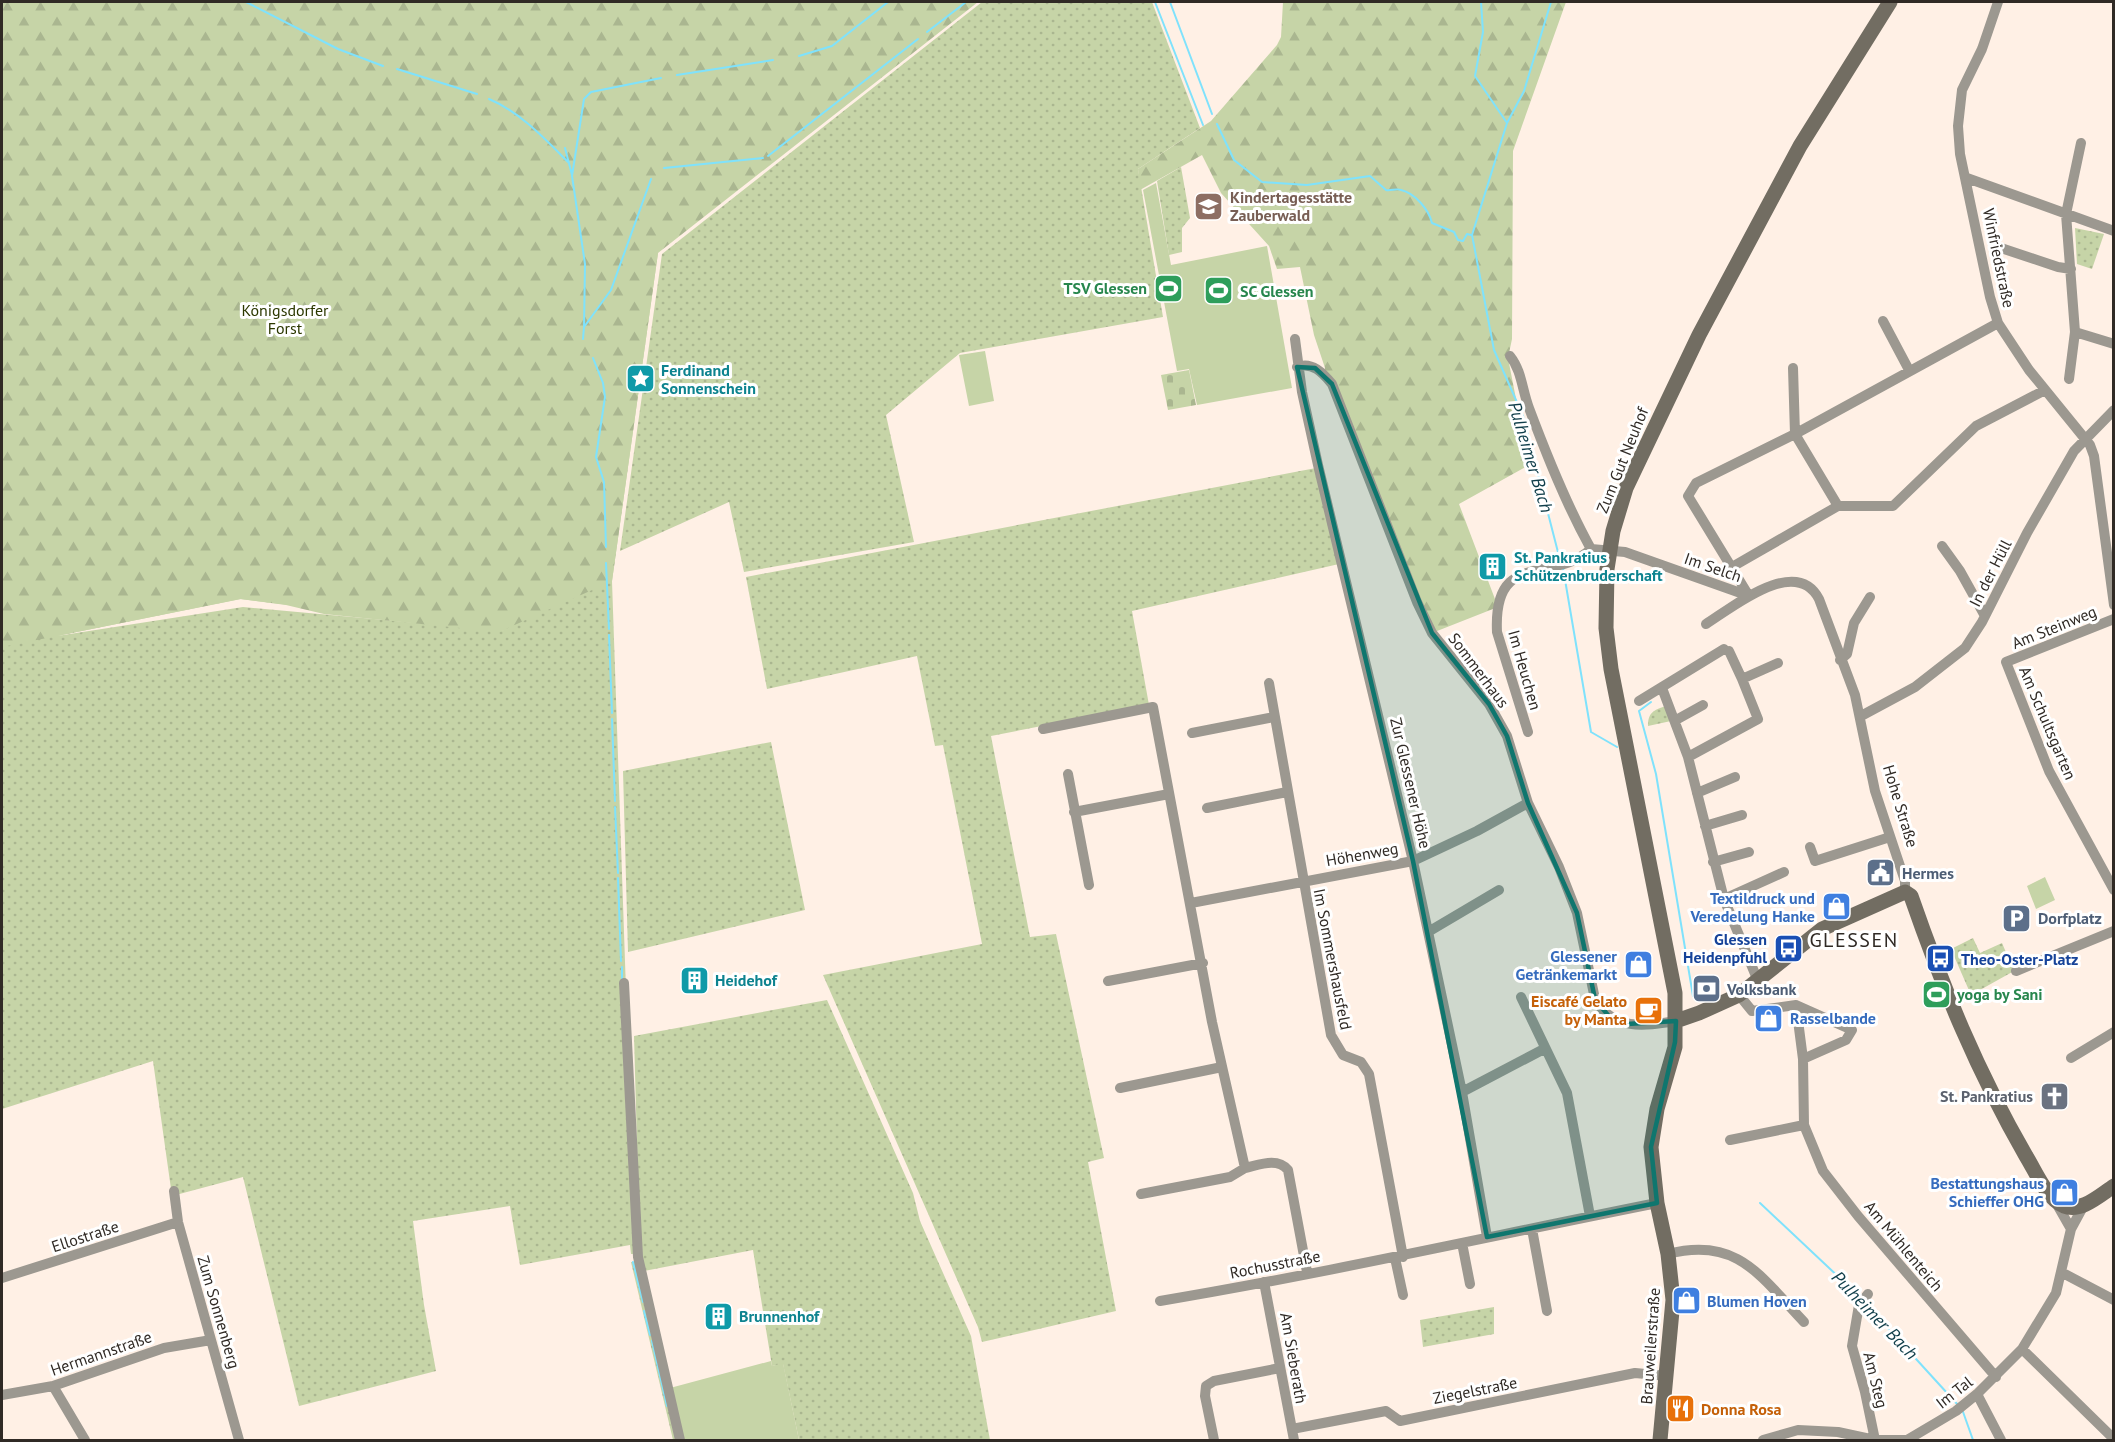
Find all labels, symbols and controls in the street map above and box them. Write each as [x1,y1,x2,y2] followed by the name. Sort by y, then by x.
[1230,187,1352,225] place label: Kindertagesstätte Zauberwald
[1193,190,1225,222] school or university icon: Kindertagesstätte Zauberwald
[1979,207,2019,309] street label: Winfriedstraße
[1152,272,1184,304] sports icon: TSV Glessen
[1203,275,1235,307] sports icon: SC Glessen
[1064,278,1147,298] place label: TSV Glessen
[1240,281,1314,301] place label: SC Glessen
[241,300,329,338] park label: Königsdorfer Forst
[661,360,756,398] place label: Ferdinand Sonnenschein
[624,363,656,395] place icon: Ferdinand Sonnenschein
[1503,399,1559,515] water label: Pulheimer Bach
[1592,403,1653,516] street label: Zum Gut Neuhof
[1965,536,2016,610] street label: In der Hüll
[1514,547,1663,585] place label: St. Pankratius Schützenbruderschaft
[1682,548,1744,586] street label: Im Selch
[1477,550,1509,582] building icon: St. Pankratius Schützenbruderschaft
[2009,601,2099,653] street label: Am Steinweg
[1504,628,1546,712] street label: Im Heuchen
[1444,629,1514,712] street label: Sommerhaus
[2015,663,2081,783] street label: Am Schultsgarten
[1386,716,1436,850] street label: Zur Glessener Höhe
[1879,762,1923,850] street label: Hohe Straße
[1324,838,1400,870] street label: Höhenweg
[1865,857,1897,889] public building icon: Hermes
[1902,863,1954,883] place label: Hermes
[1309,887,1357,1031] street label: Im Sommershausfeld
[1689,888,1815,926] place label: Textildruck und Veredelung Hanke
[1820,891,1852,923] shop icon: Textildruck und Veredelung Hanke
[2001,902,2033,934] parking icon: Dorfplatz
[2038,908,2102,928] place label: Dorfplatz
[1809,927,1899,953] district label: GLESSEN
[1683,929,1767,967] place label: Glessen Heidenpfuhl
[1772,932,1804,964] bus stop icon: Glessen Heidenpfuhl
[1924,943,1956,975] bus stop icon: Theo-Oster-Platz
[1516,946,1617,984] place label: Glessener Getränkemarkt
[1622,949,1654,981] shop icon: Glessener Getränkemarkt
[1961,949,2078,969] place label: Theo-Oster-Platz
[678,964,710,996] building icon: Heidehof
[715,970,778,990] place label: Heidehof
[1690,973,1722,1005] bank icon: Volksbank
[1920,978,1952,1010] sports icon: yoga by Sani
[1726,979,1797,999] place label: Volksbank
[1956,984,2043,1004] place label: yoga by Sani
[1531,991,1627,1029] place label: Eiscafé Gelato by Manta
[1632,994,1664,1026] cafe icon: Eiscafé Gelato by Manta
[1753,1002,1785,1034] shop icon: Rasselbande
[1790,1008,1876,1028] place label: Rasselbande
[2038,1080,2070,1112] church icon: St. Pankratius
[1940,1086,2033,1106] place label: St. Pankratius
[1930,1173,2044,1211] place label: Bestattungshaus Schieffer OHG
[2049,1176,2081,1208] shop icon: Bestattungshaus Schieffer OHG
[1860,1197,1948,1295] street label: Am Mühlenteich
[49,1216,121,1256] street label: Ellostraße
[1228,1245,1322,1283] street label: Rochusstraße
[193,1253,245,1371] street label: Zum Sonnenberg
[1827,1266,1923,1364] water label: Pulheimer Bach
[1670,1285,1702,1317] shop icon: Blumen Hoven
[1636,1287,1664,1405] street label: Brauweilerstraße
[1707,1291,1807,1311] place label: Blumen Hoven
[702,1300,734,1332] building icon: Brunnenhof
[739,1306,820,1326] place label: Brunnenhof
[1276,1311,1312,1405] street label: Am Sieberath
[48,1326,154,1380] street label: Hermannstraße
[1859,1350,1893,1410] street label: Am Steg
[1932,1371,1977,1413] street label: Im Tal
[1431,1372,1519,1408] street label: Ziegelstraße
[1664,1393,1696,1425] restaurant icon: Donna Rosa
[1701,1399,1782,1419] place label: Donna Rosa

